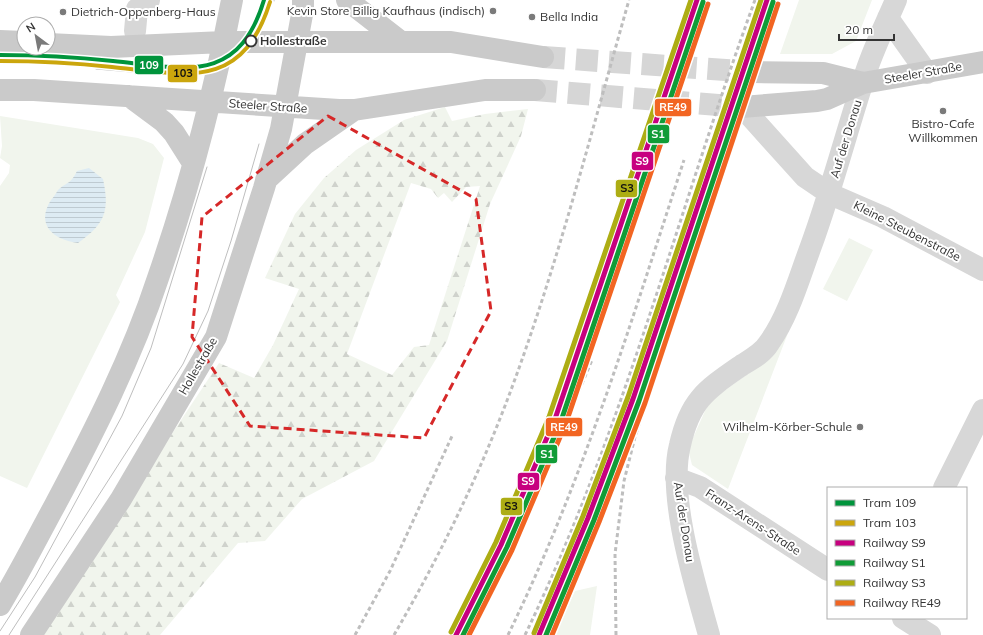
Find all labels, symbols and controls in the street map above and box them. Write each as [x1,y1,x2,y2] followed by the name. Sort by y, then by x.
[287,3,485,18] place label: Kevin Store Billig Kaufhaus (indisch)
[71,4,216,19] place label: Dietrich-Oppenberg-Haus
[488,6,498,16] marker: Kevin Store Billig Kaufhaus (indisch)
[58,7,68,17] marker: Dietrich-Oppenberg-Haus
[540,9,598,24] place label: Bella India
[527,12,537,22] marker: Bella India
[16,16,56,56] north arrow
[839,16,894,42] scale bar
[23,19,38,36] text: N
[845,22,873,37] text: 20 m
[260,33,327,48] place label: Hollestraße
[244,34,258,48] marker: Hollestraße
[134,55,164,75] line badge: 109
[139,58,159,72] text: 109
[883,58,963,87] street label: Steeler Straße
[167,64,198,83] line badge: 103
[173,66,193,80] text: 103
[228,95,308,116] street label: Steeler Straße
[654,98,692,117] line badge: RE49
[826,98,865,180] street label: Auf der Donau
[659,100,687,114] text: RE49
[938,106,948,116] marker: Bistro-Cafe Willkommen
[908,116,978,145] place label: Bistro-Cafe Willkommen
[647,124,670,144] line badge: S1
[651,127,665,141] text: S1
[631,151,654,171] line badge: S9
[635,154,649,168] text: S9
[615,179,638,198] line badge: S3
[620,181,634,195] text: S3
[851,197,963,264] street label: Kleine Steubenstraße
[175,334,220,397] street label: Hollestraße
[545,417,583,437] line badge: RE49
[723,419,852,434] place label: Wilhelm-Körber-Schule
[550,420,578,434] text: RE49
[855,422,865,432] marker: Wilhelm-Körber-Schule
[535,444,558,464] line badge: S1
[540,447,554,461] text: S1
[517,472,540,491] line badge: S9
[521,474,535,488] text: S9
[671,481,698,563] street label: Auf der Donau
[703,485,804,558] street label: Franz-Arens-Straße
[827,487,967,619] legend
[863,495,916,510] text: Tram 109
[500,497,523,516] line badge: S3
[504,499,518,513] text: S3
[863,515,916,530] text: Tram 103
[863,535,926,550] text: Railway S9
[863,555,926,570] text: Railway S1
[863,575,926,590] text: Railway S3
[863,595,941,610] text: Railway RE49

